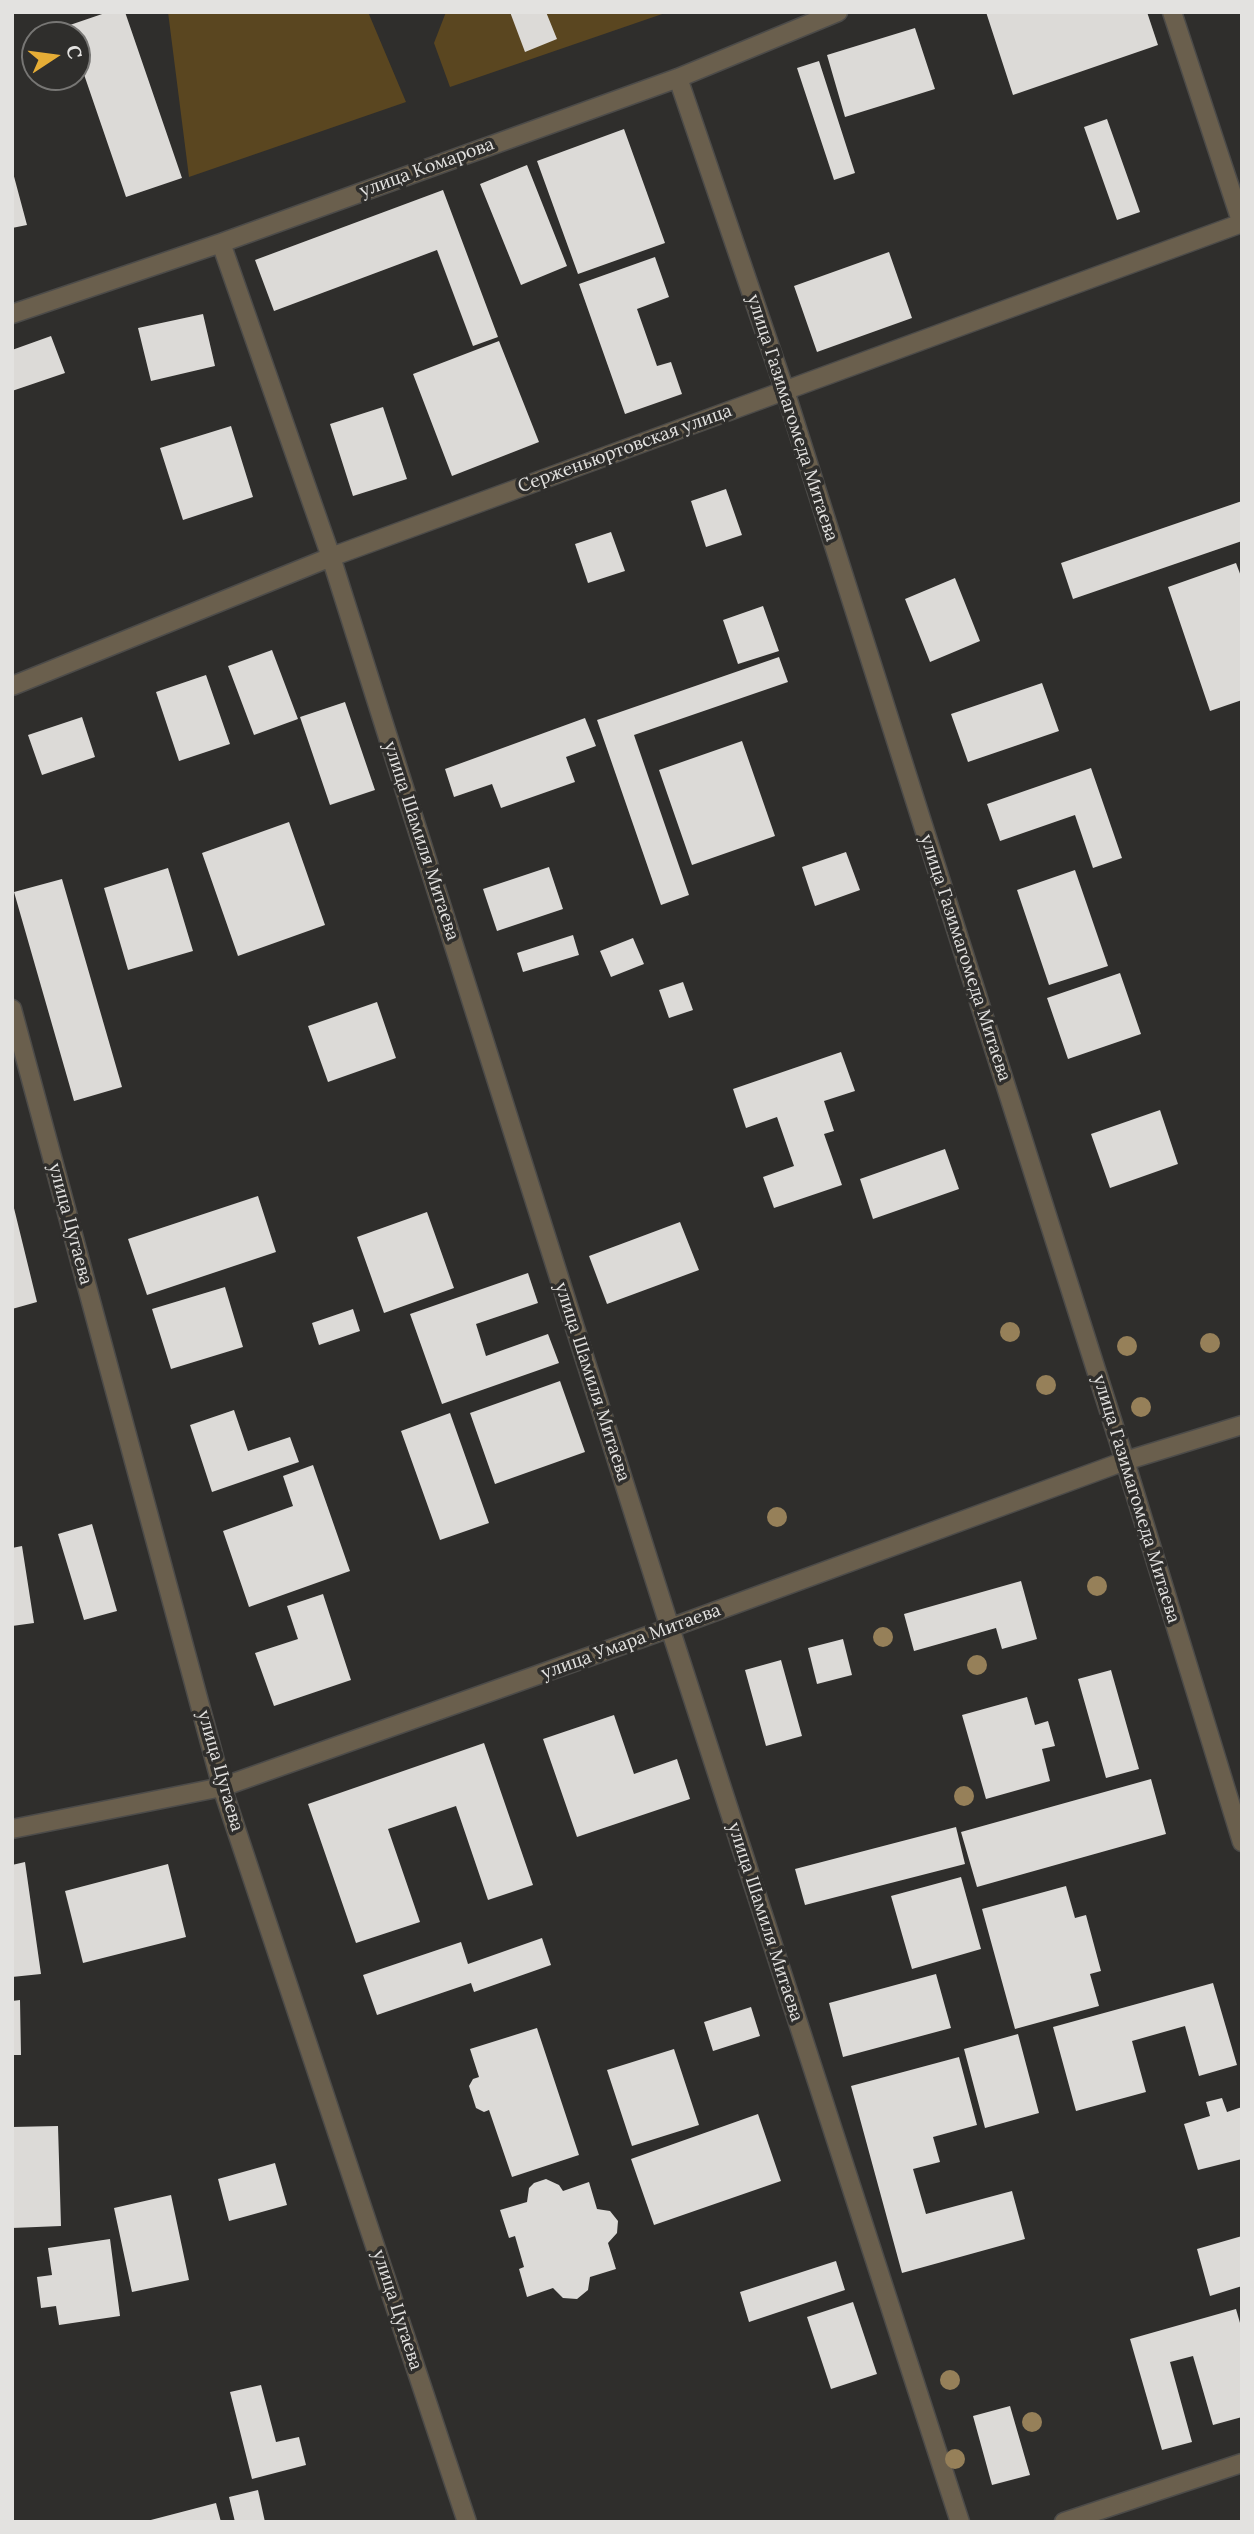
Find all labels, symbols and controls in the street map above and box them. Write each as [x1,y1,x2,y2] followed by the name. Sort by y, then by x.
[21,21,91,91] north arrow
[61,43,88,61] text: С
[357,134,497,202] street label: улица Комарова
[742,292,842,544] street label: улица Газимагомеда Митаева
[515,400,735,498] street label: Серженьюртовская улица
[379,739,463,943] street label: улица Шамиля Митаева
[915,832,1015,1084] street label: улица Газимагомеда Митаева
[43,1161,97,1287] street label: улица Цугаева
[550,1280,634,1484] street label: улица Шамиля Митаева
[1088,1372,1184,1626] street label: улица Газимагомеда Митаева
[538,1599,724,1685] street label: улица Умара Митаева
[192,1708,248,1834] street label: улица Цугаева
[723,1820,807,2024] street label: улица Шамиля Митаева
[367,2247,427,2373] street label: улица Цугаева

